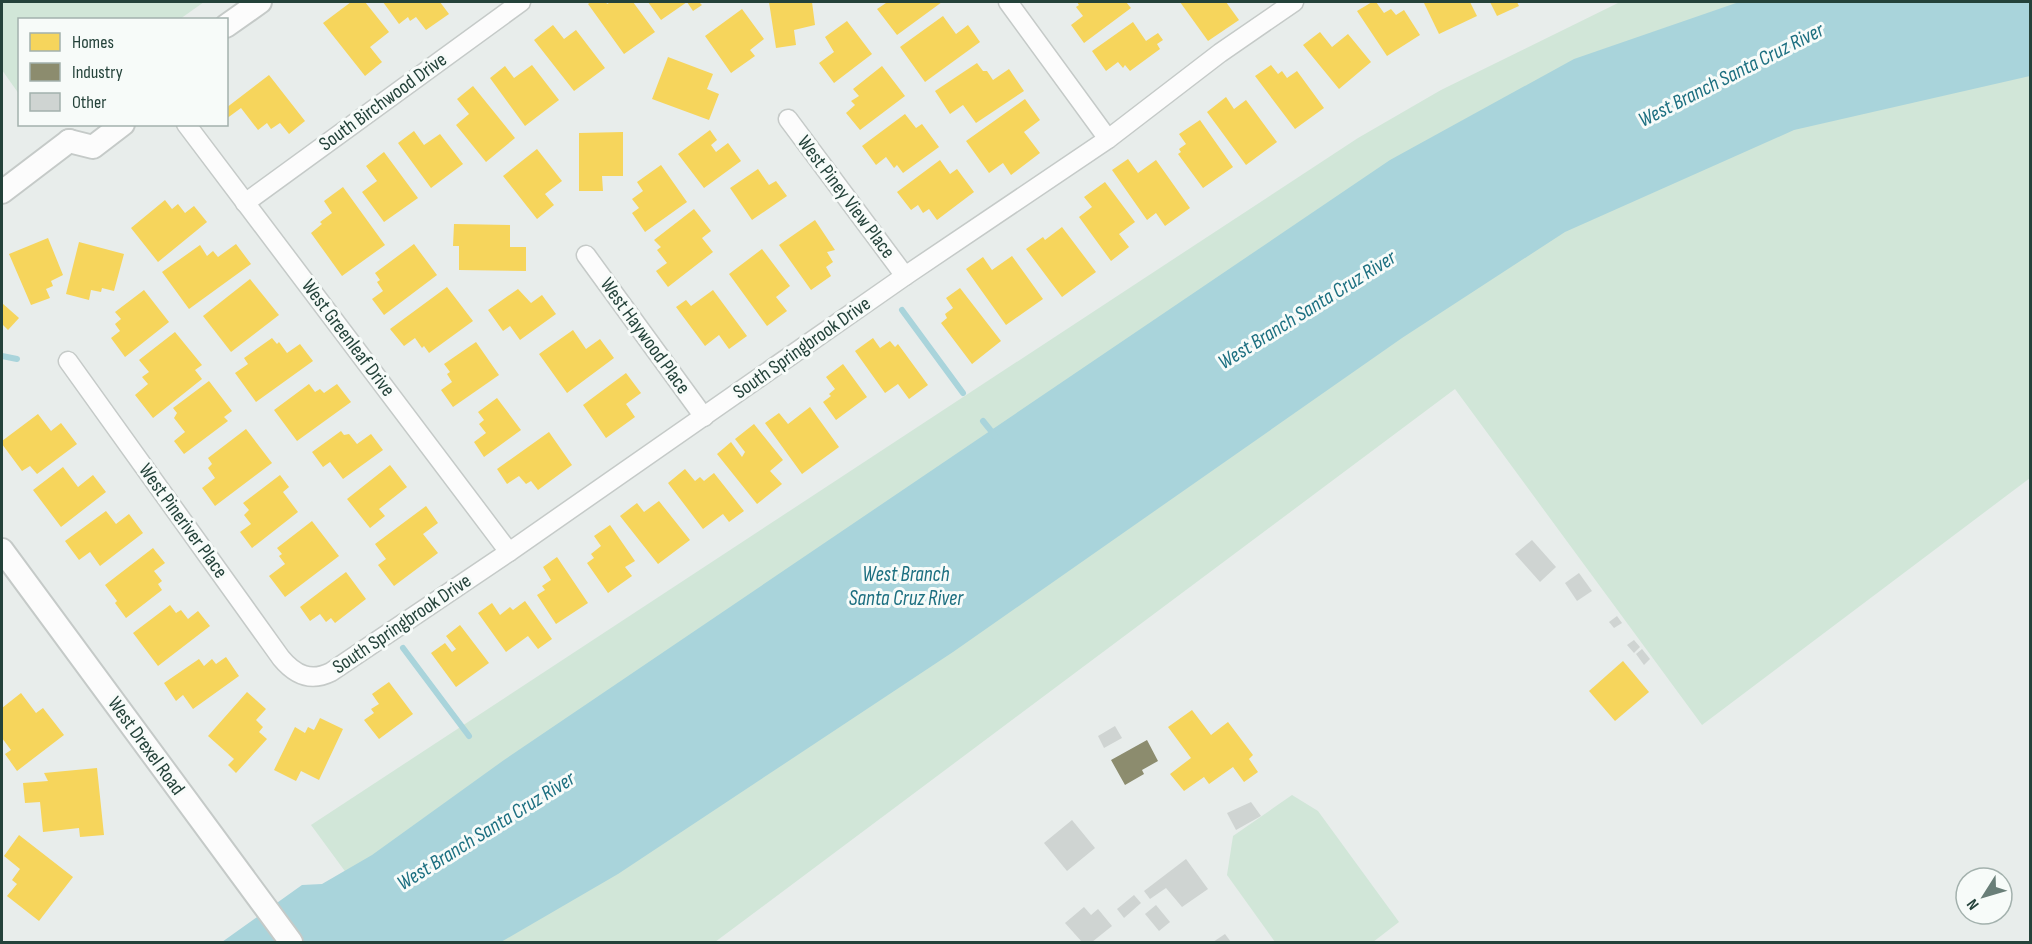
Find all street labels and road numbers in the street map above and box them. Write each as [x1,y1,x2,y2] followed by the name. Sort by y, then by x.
[315,48,451,156] street label: South Birchwood Drive
[792,131,900,263] street label: West Piney View Place
[595,273,695,399] street label: West Haywood Place
[296,275,400,401] street label: West Greenleaf Drive
[729,292,875,404] street label: South Springbrook Drive
[133,459,233,583] street label: West Pineriver Place
[328,569,476,679] street label: South Springbrook Drive
[102,692,190,800] street label: West Drexel Road

